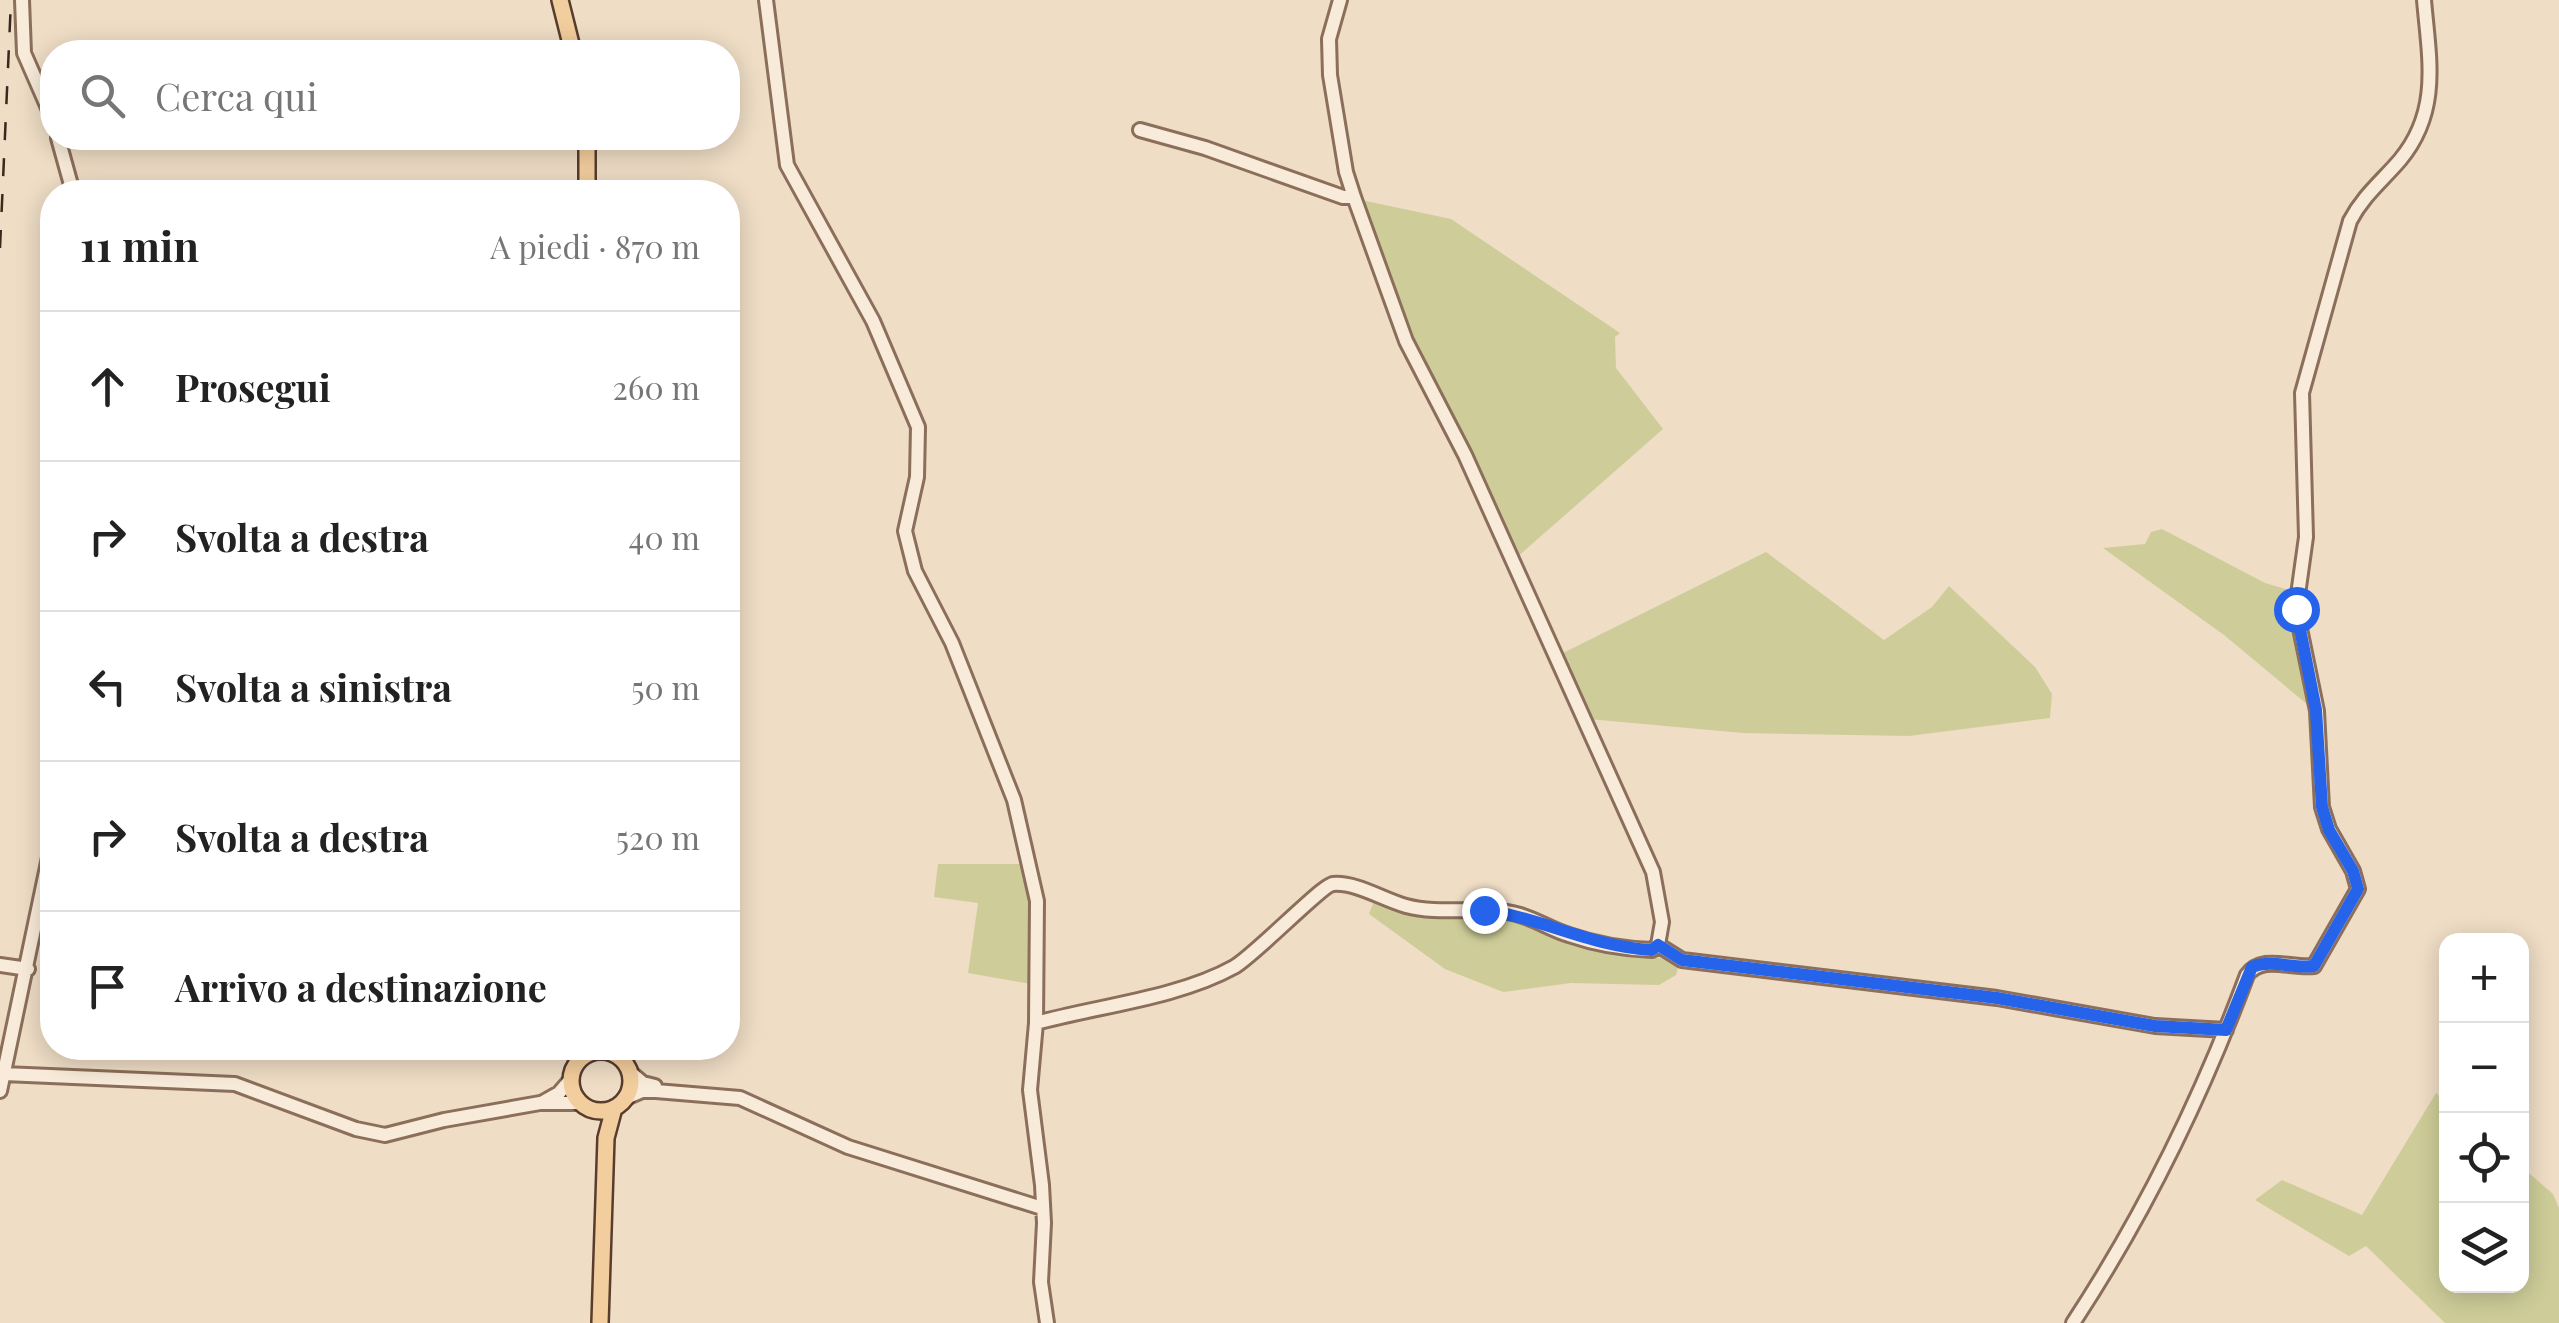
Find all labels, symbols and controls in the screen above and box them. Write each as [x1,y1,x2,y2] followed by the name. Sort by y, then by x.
[40,40,740,150] search box
[75,68,130,123] icon: search
[155,70,318,121] text: Cerca qui
[80,217,199,273] text: 11 min
[490,224,700,267] text: A piedi · 870 m
[80,359,135,414] icon: ahead
[175,361,331,412] text: Prosegui
[613,365,700,408] text: 260 m
[80,509,135,564] icon: right
[175,511,429,562] text: Svolta a destra
[629,515,700,558] text: 40 m
[2274,587,2320,633] route start
[80,659,135,714] icon: left
[175,661,452,712] text: Svolta a sinistra
[631,665,700,708] text: 50 m
[80,809,135,864] icon: right
[175,811,429,862] text: Svolta a destra
[616,815,700,858] text: 520 m
[1462,888,1508,934] route end
[2439,933,2529,1293] map controls
[2439,933,2529,1023] button: +
[80,959,135,1014] icon: arrive
[175,961,547,1012] text: Arrivo a destinazione
[2439,1023,2529,1113] button: −
[2439,1113,2529,1203] button: locate
[2439,1203,2529,1293] button: layers

